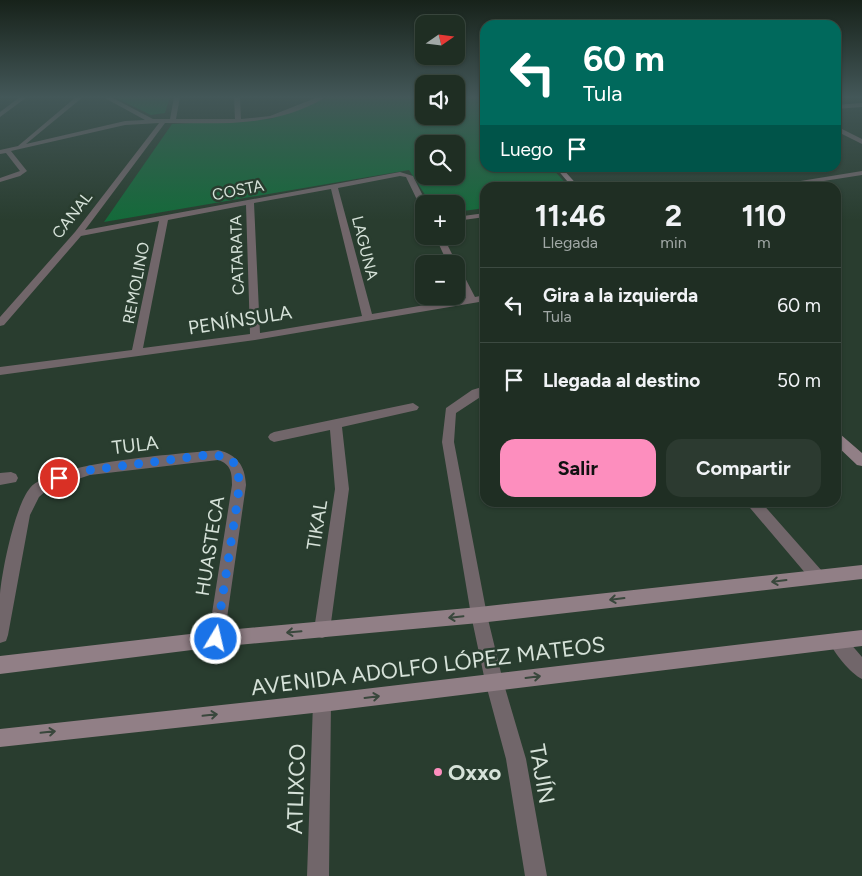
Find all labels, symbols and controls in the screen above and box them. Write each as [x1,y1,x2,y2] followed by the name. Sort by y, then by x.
[415,15,465,65] north arrow
[415,15,465,305] map controls
[583,38,665,80] text: 60 m
[500,40,565,105] icon: left
[415,75,465,125] button: sound
[583,80,622,107] text: Tula
[415,135,465,185] button: search
[563,135,591,163] icon: arrive
[500,138,553,161] text: Luego
[210,176,266,204] street label: COSTA
[48,187,96,242] street label: CANAL
[415,195,465,245] button: +
[535,197,606,234] text: 11:46
[665,197,682,234] text: 2
[741,197,786,234] text: 110
[348,214,382,282] street label: LAGUNA
[226,215,248,295] street label: CATARATA
[542,233,598,252] text: Llegada
[660,233,687,252] text: min
[757,233,771,252] text: m
[119,240,153,326] street label: REMOLINO
[415,255,465,305] button: −
[543,284,698,307] text: Gira a la izquierda
[500,291,528,319] icon: left
[777,294,821,317] text: 60 m
[187,300,294,340] street label: PENÍNSULA
[543,307,572,326] text: Tula
[500,366,528,394] icon: arrive
[543,369,700,392] text: Llegada al destino
[777,369,821,392] text: 50 m
[110,431,160,459] street label: TULA
[500,439,656,497] button: Salir
[666,439,821,497] button: Compartir
[38,457,80,499] pin
[45,464,73,492] icon: arrive
[191,494,229,597] street label: HUASTECA
[302,498,332,551] street label: TIKAL
[771,576,787,586] one-way arrow
[610,594,626,604] one-way arrow
[189,612,241,664] position arrow
[448,612,464,622] one-way arrow
[286,628,302,637] one-way arrow
[249,631,607,701] street label: AVENIDA ADOLFO LÓPEZ MATEOS
[524,672,540,682] one-way arrow
[363,692,379,702] one-way arrow
[202,710,218,720] one-way arrow
[40,728,56,737] one-way arrow
[524,742,560,806] street label: TAJÍN
[281,743,311,835] street label: ATLIXCO
[448,759,502,786] place label: Oxxo
[432,766,444,778] marker: Oxxo

